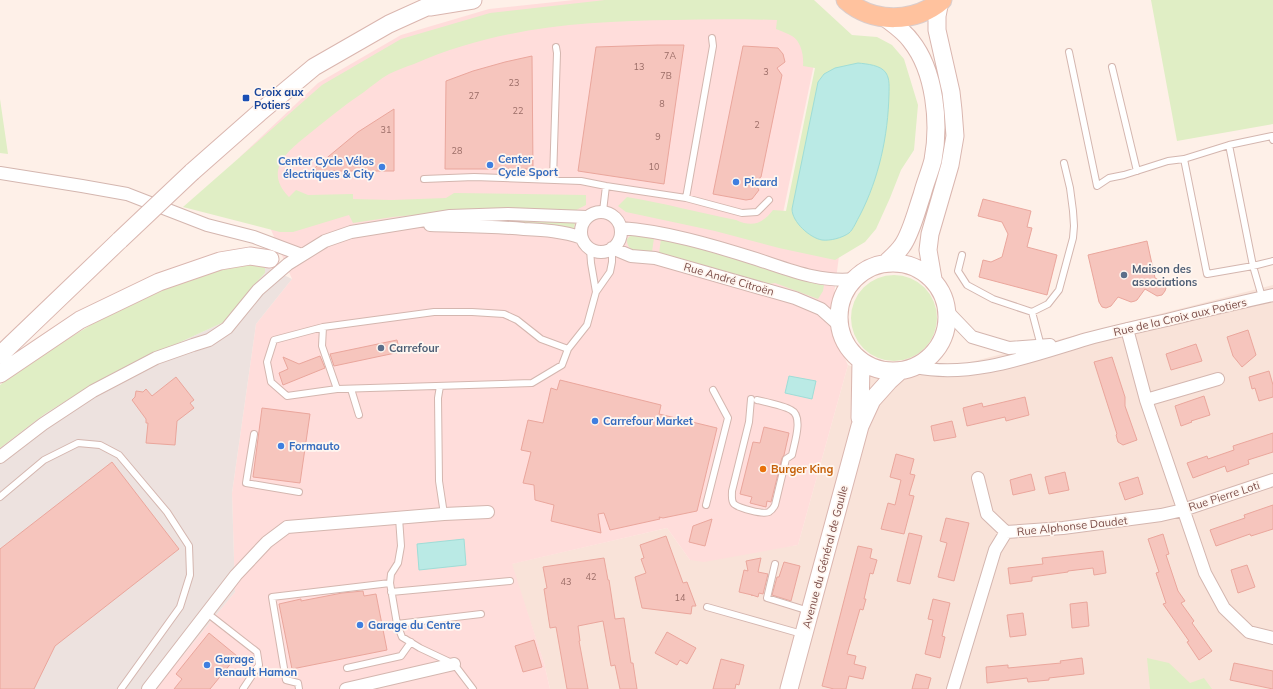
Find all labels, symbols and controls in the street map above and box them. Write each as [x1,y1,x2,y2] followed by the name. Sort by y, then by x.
[664,50,676,61] house number: 7A
[634,61,644,72] house number: 13
[763,66,769,77] house number: 3
[660,70,672,81] house number: 7B
[509,77,519,88] house number: 23
[254,85,305,112] place label: Croix aux Potiers
[469,90,479,101] house number: 27
[241,93,251,103] marker: Croix aux Potiers
[659,98,665,109] house number: 8
[513,105,523,116] house number: 22
[754,119,760,130] house number: 2
[381,124,391,135] house number: 31
[655,131,661,142] house number: 9
[452,145,462,156] house number: 28
[498,152,558,179] place label: Center Cycle Sport
[278,154,374,181] place label: Center Cycle Vélos électriques & City
[485,160,495,170] marker: Center Cycle Sport
[649,161,659,172] house number: 10
[377,162,387,172] marker: Center Cycle Vélos électriques & City
[744,175,778,189] place label: Picard
[731,177,741,187] marker: Picard
[682,259,776,299] street label: Rue André Citroën
[1132,262,1198,289] place label: Maison des associations
[1119,270,1129,280] marker: Maison des associations
[1112,295,1248,339] street label: Rue de la Croix aux Potiers
[389,341,440,355] place label: Carrefour
[376,343,386,353] marker: Carrefour
[603,414,693,428] place label: Carrefour Market
[590,416,600,426] marker: Carrefour Market
[289,439,340,453] place label: Formauto
[276,441,286,451] marker: Formauto
[771,462,833,476] place label: Burger King
[758,464,768,474] marker: Burger King
[1187,478,1261,514] street label: Rue Pierre Loti
[799,484,851,630] street label: Avenue du Général de Gaulle
[1016,513,1128,539] street label: Rue Alphonse Daudet
[586,571,596,582] house number: 42
[561,576,571,587] house number: 43
[675,592,686,603] house number: 14
[368,618,461,632] place label: Garage du Centre
[355,620,365,630] marker: Garage du Centre
[215,652,297,679] place label: Garage Renault Hamon
[202,660,212,670] marker: Garage Renault Hamon

